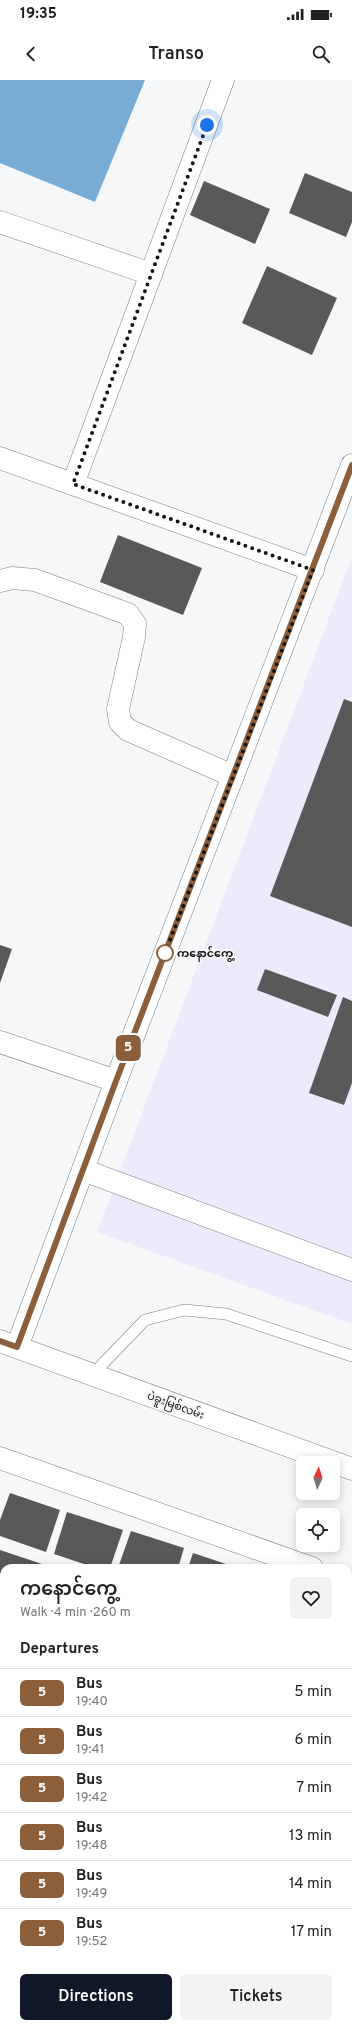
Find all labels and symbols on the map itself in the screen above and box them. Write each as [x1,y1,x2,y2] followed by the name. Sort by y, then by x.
[197,115,217,135] your location
[156,944,174,962] marker: ကနောင်ကွေ့
[177,946,236,963] place label: ကနောင်ကွေ့
[115,1035,141,1061] line badge: 5
[145,1388,207,1424] street label: ပဲခူးမြစ်လမ်း
[296,1456,340,1500] north arrow

